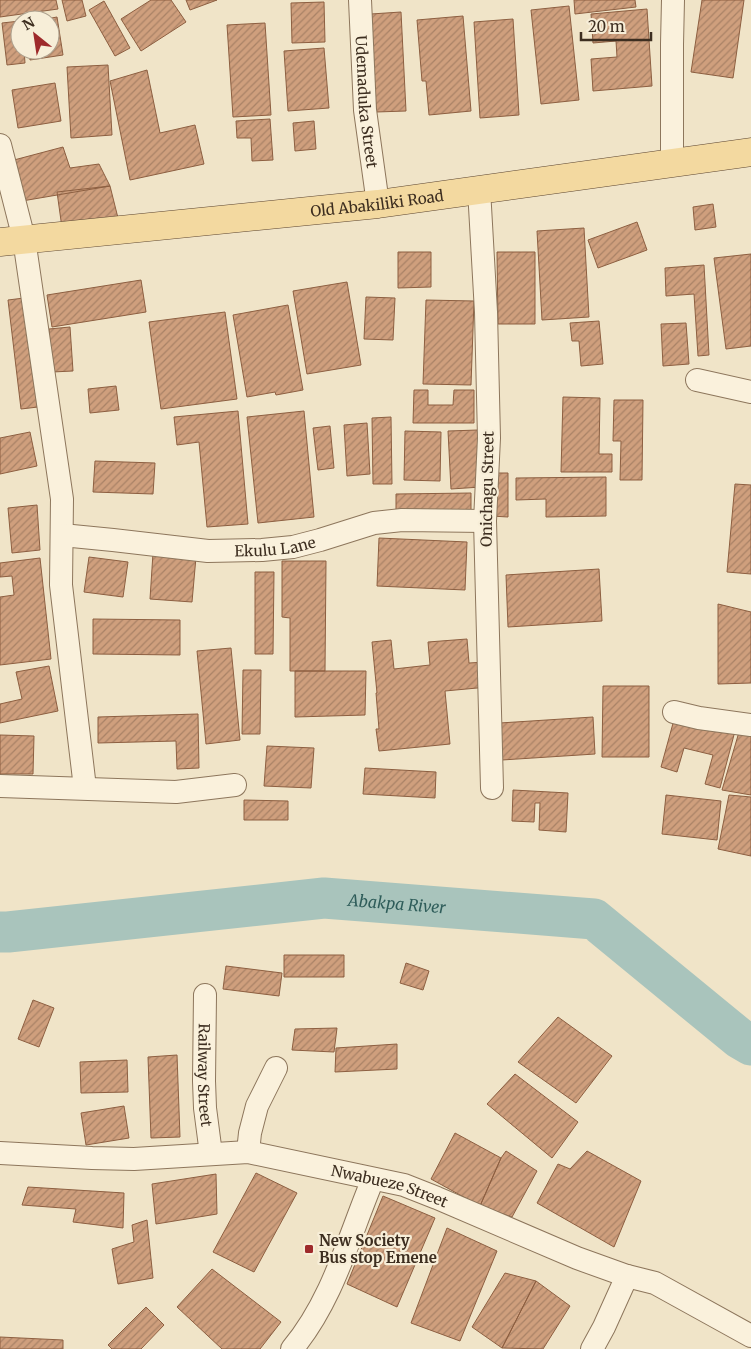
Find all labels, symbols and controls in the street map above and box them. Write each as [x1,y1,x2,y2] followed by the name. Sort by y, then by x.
[10,10,60,60] north arrow
[581,10,651,42] scale bar
[19,13,38,34] text: N
[588,17,625,36] text: 20 m
[352,35,382,169] street label: Udemaduka Street
[309,185,445,220] street label: Old Abakiliki Road
[476,431,498,547] street label: Onichagu Street
[234,532,318,560] street label: Ekulu Lane
[345,890,447,917] water label: Abakpa River
[194,1023,217,1128] street label: Railway Street
[329,1160,451,1211] street label: Nwabueze Street
[319,1231,437,1267] place label: New Society Bus stop Emene
[303,1243,315,1255] marker: New Society Bus stop Emene

